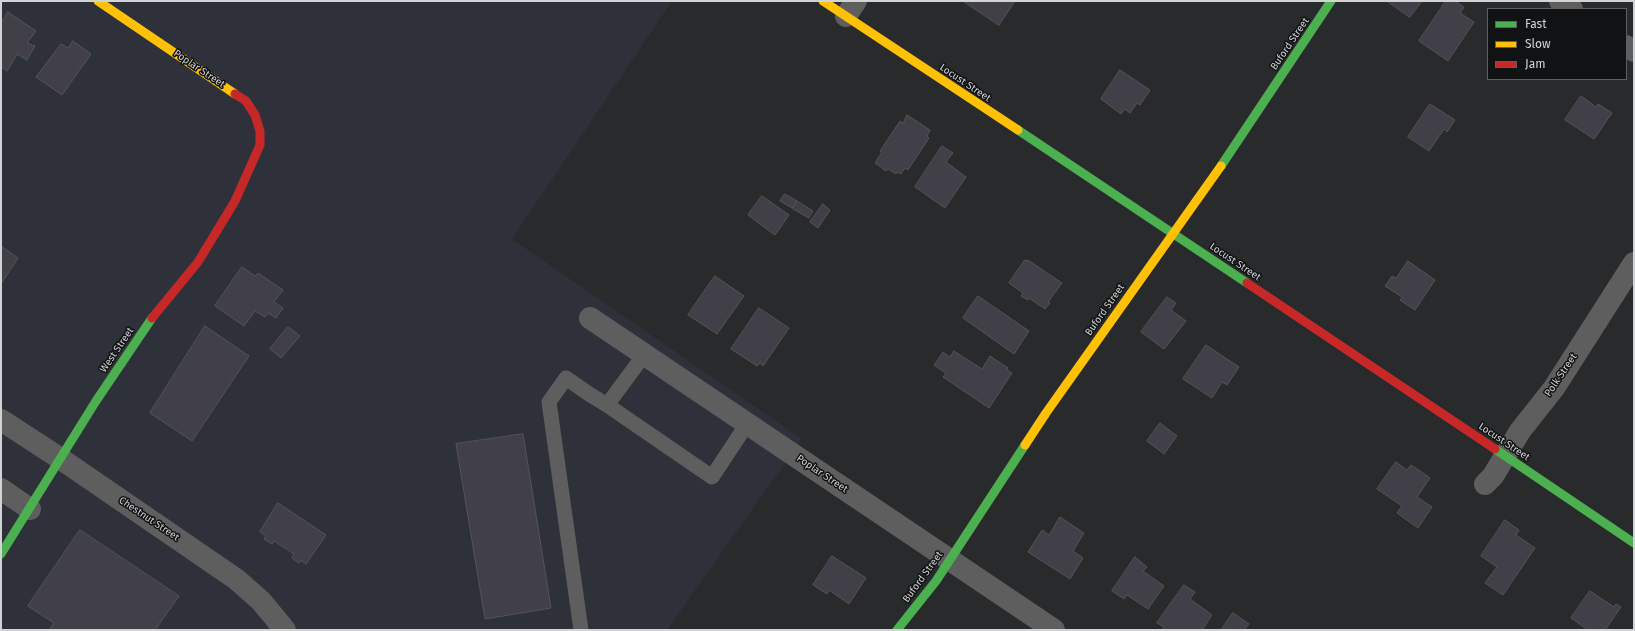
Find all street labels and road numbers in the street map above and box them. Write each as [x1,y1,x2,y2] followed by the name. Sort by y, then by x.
[1268,16,1312,72] street label: Buford Street
[171,47,227,91] street label: Poplar Street
[937,61,993,105] street label: Locust Street
[1207,240,1263,284] street label: Locust Street
[1083,282,1127,338] street label: Buford Street
[98,325,136,375] street label: West Street
[1542,351,1580,399] street label: Polk Street
[1476,420,1532,464] street label: Locust Street
[794,452,850,496] street label: Poplar Street
[117,494,181,544] street label: Chestnut Street
[900,549,946,605] street label: Buford Street

